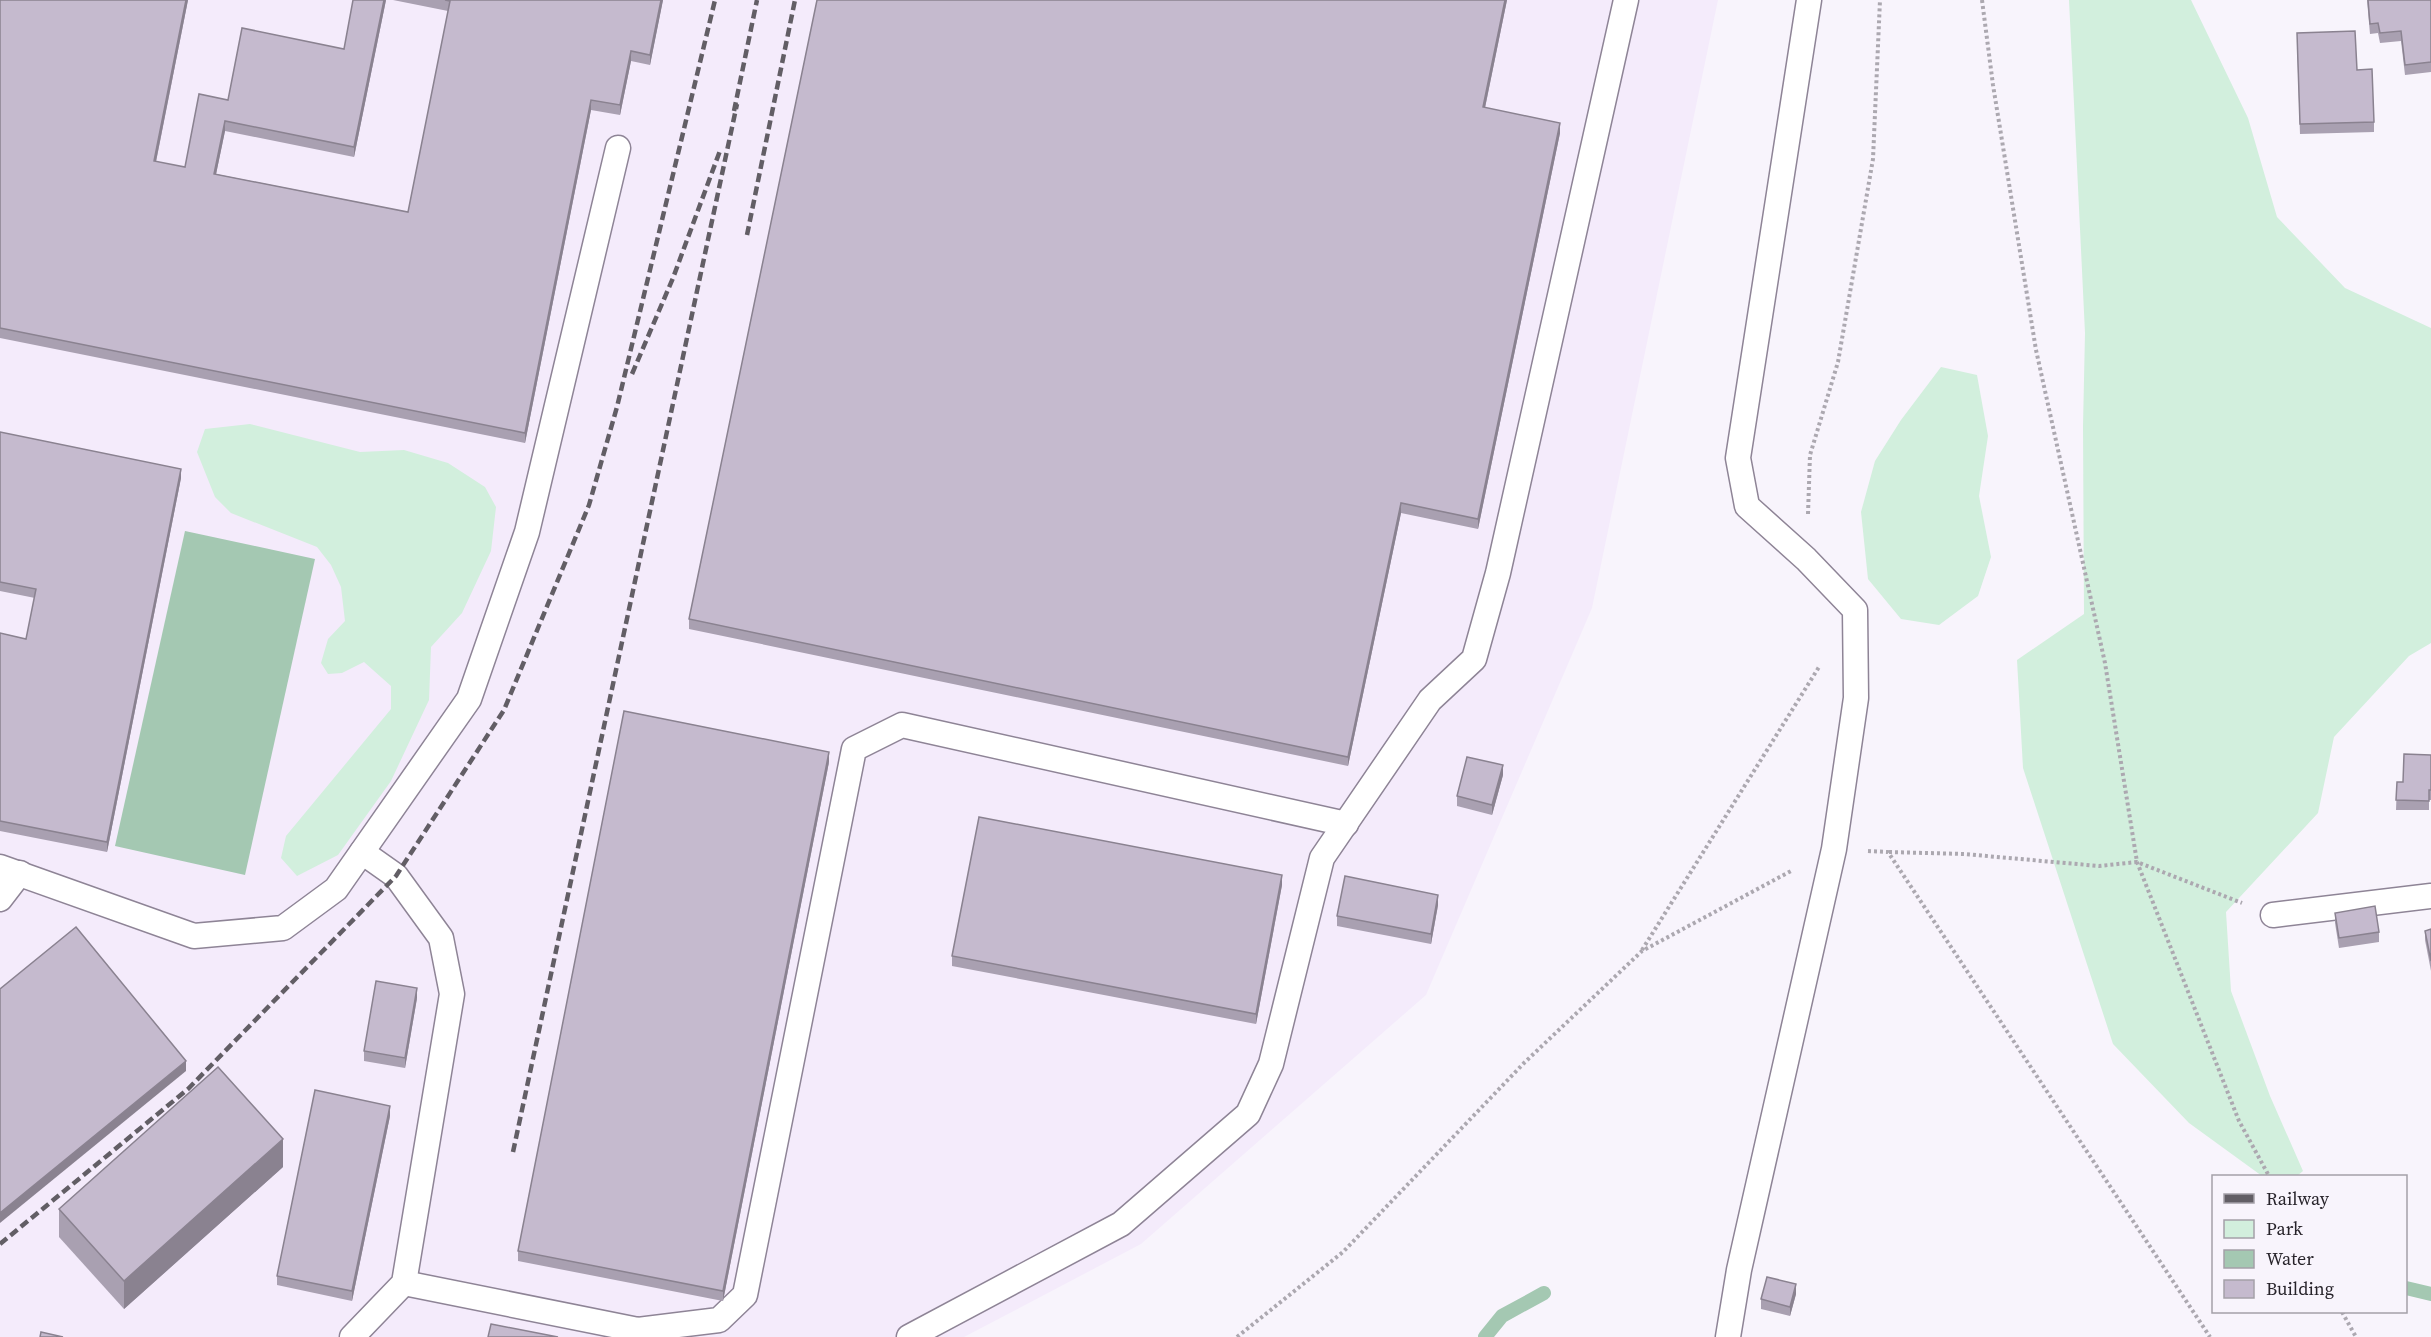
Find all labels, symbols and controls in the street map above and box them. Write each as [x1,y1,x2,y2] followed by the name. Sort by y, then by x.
[2212,1175,2407,1313] legend
[2266,1186,2330,1211] text: Railway
[2266,1216,2303,1241] text: Park
[2266,1246,2314,1271] text: Water
[2266,1276,2334,1301] text: Building

